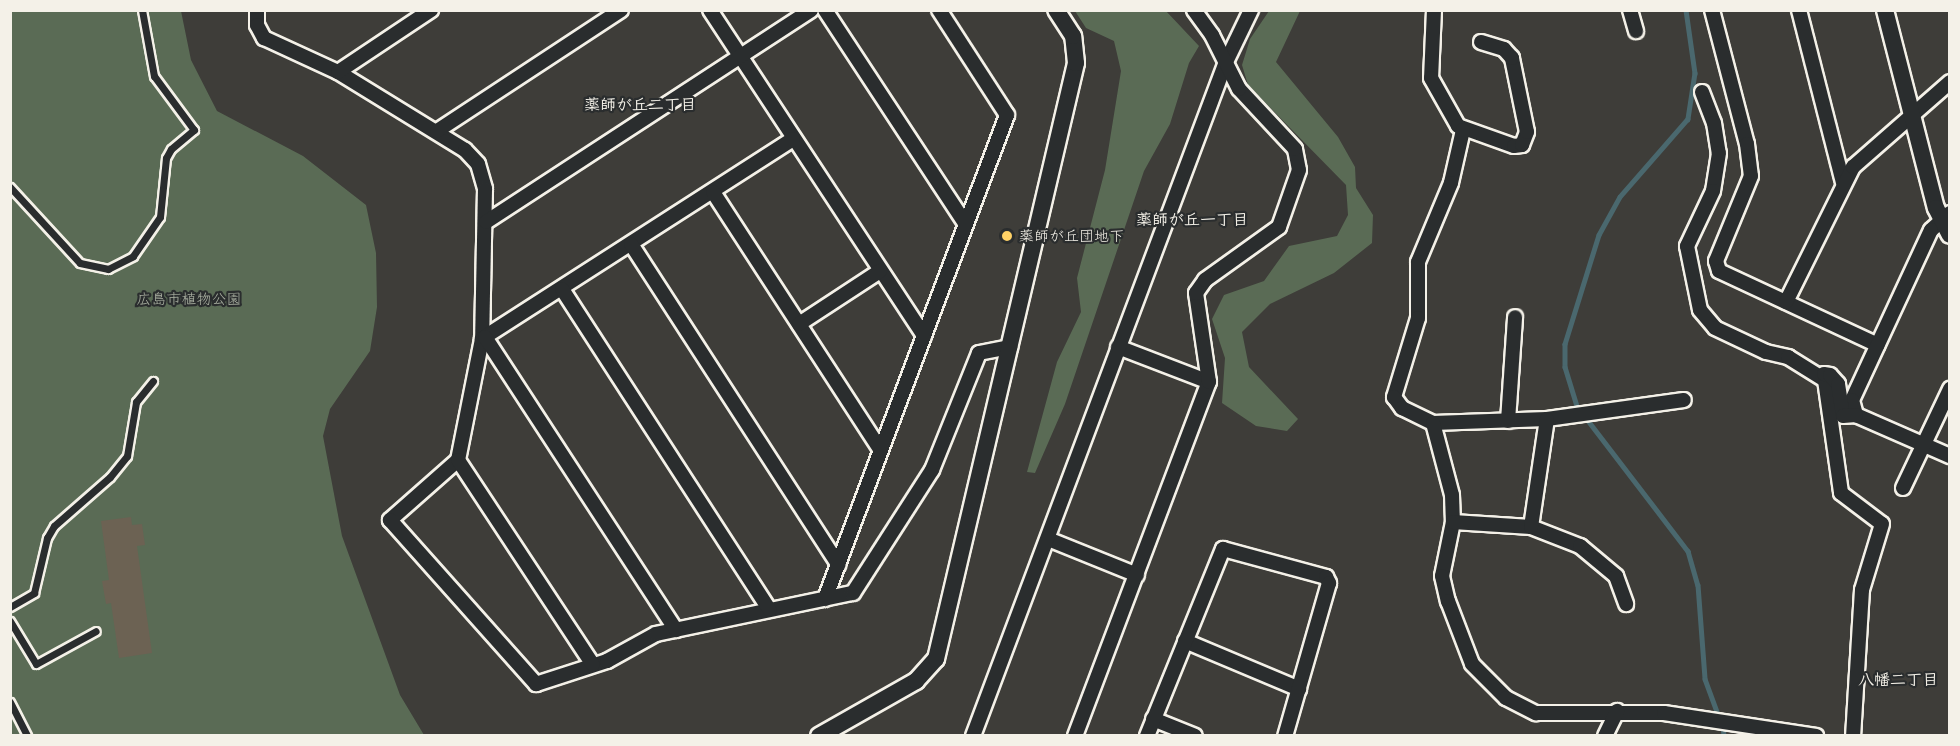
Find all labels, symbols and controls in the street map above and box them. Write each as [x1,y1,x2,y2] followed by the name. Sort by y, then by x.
[584,94,696,114] district label: 薬師が丘二丁目
[1136,209,1248,229] district label: 薬師が丘一丁目
[1019,227,1124,245] place label: 薬師が丘団地下
[1000,229,1014,243] marker: 薬師が丘団地下
[137,290,241,308] park label: 広島市植物公園
[1858,669,1938,689] district label: 八幡二丁目

